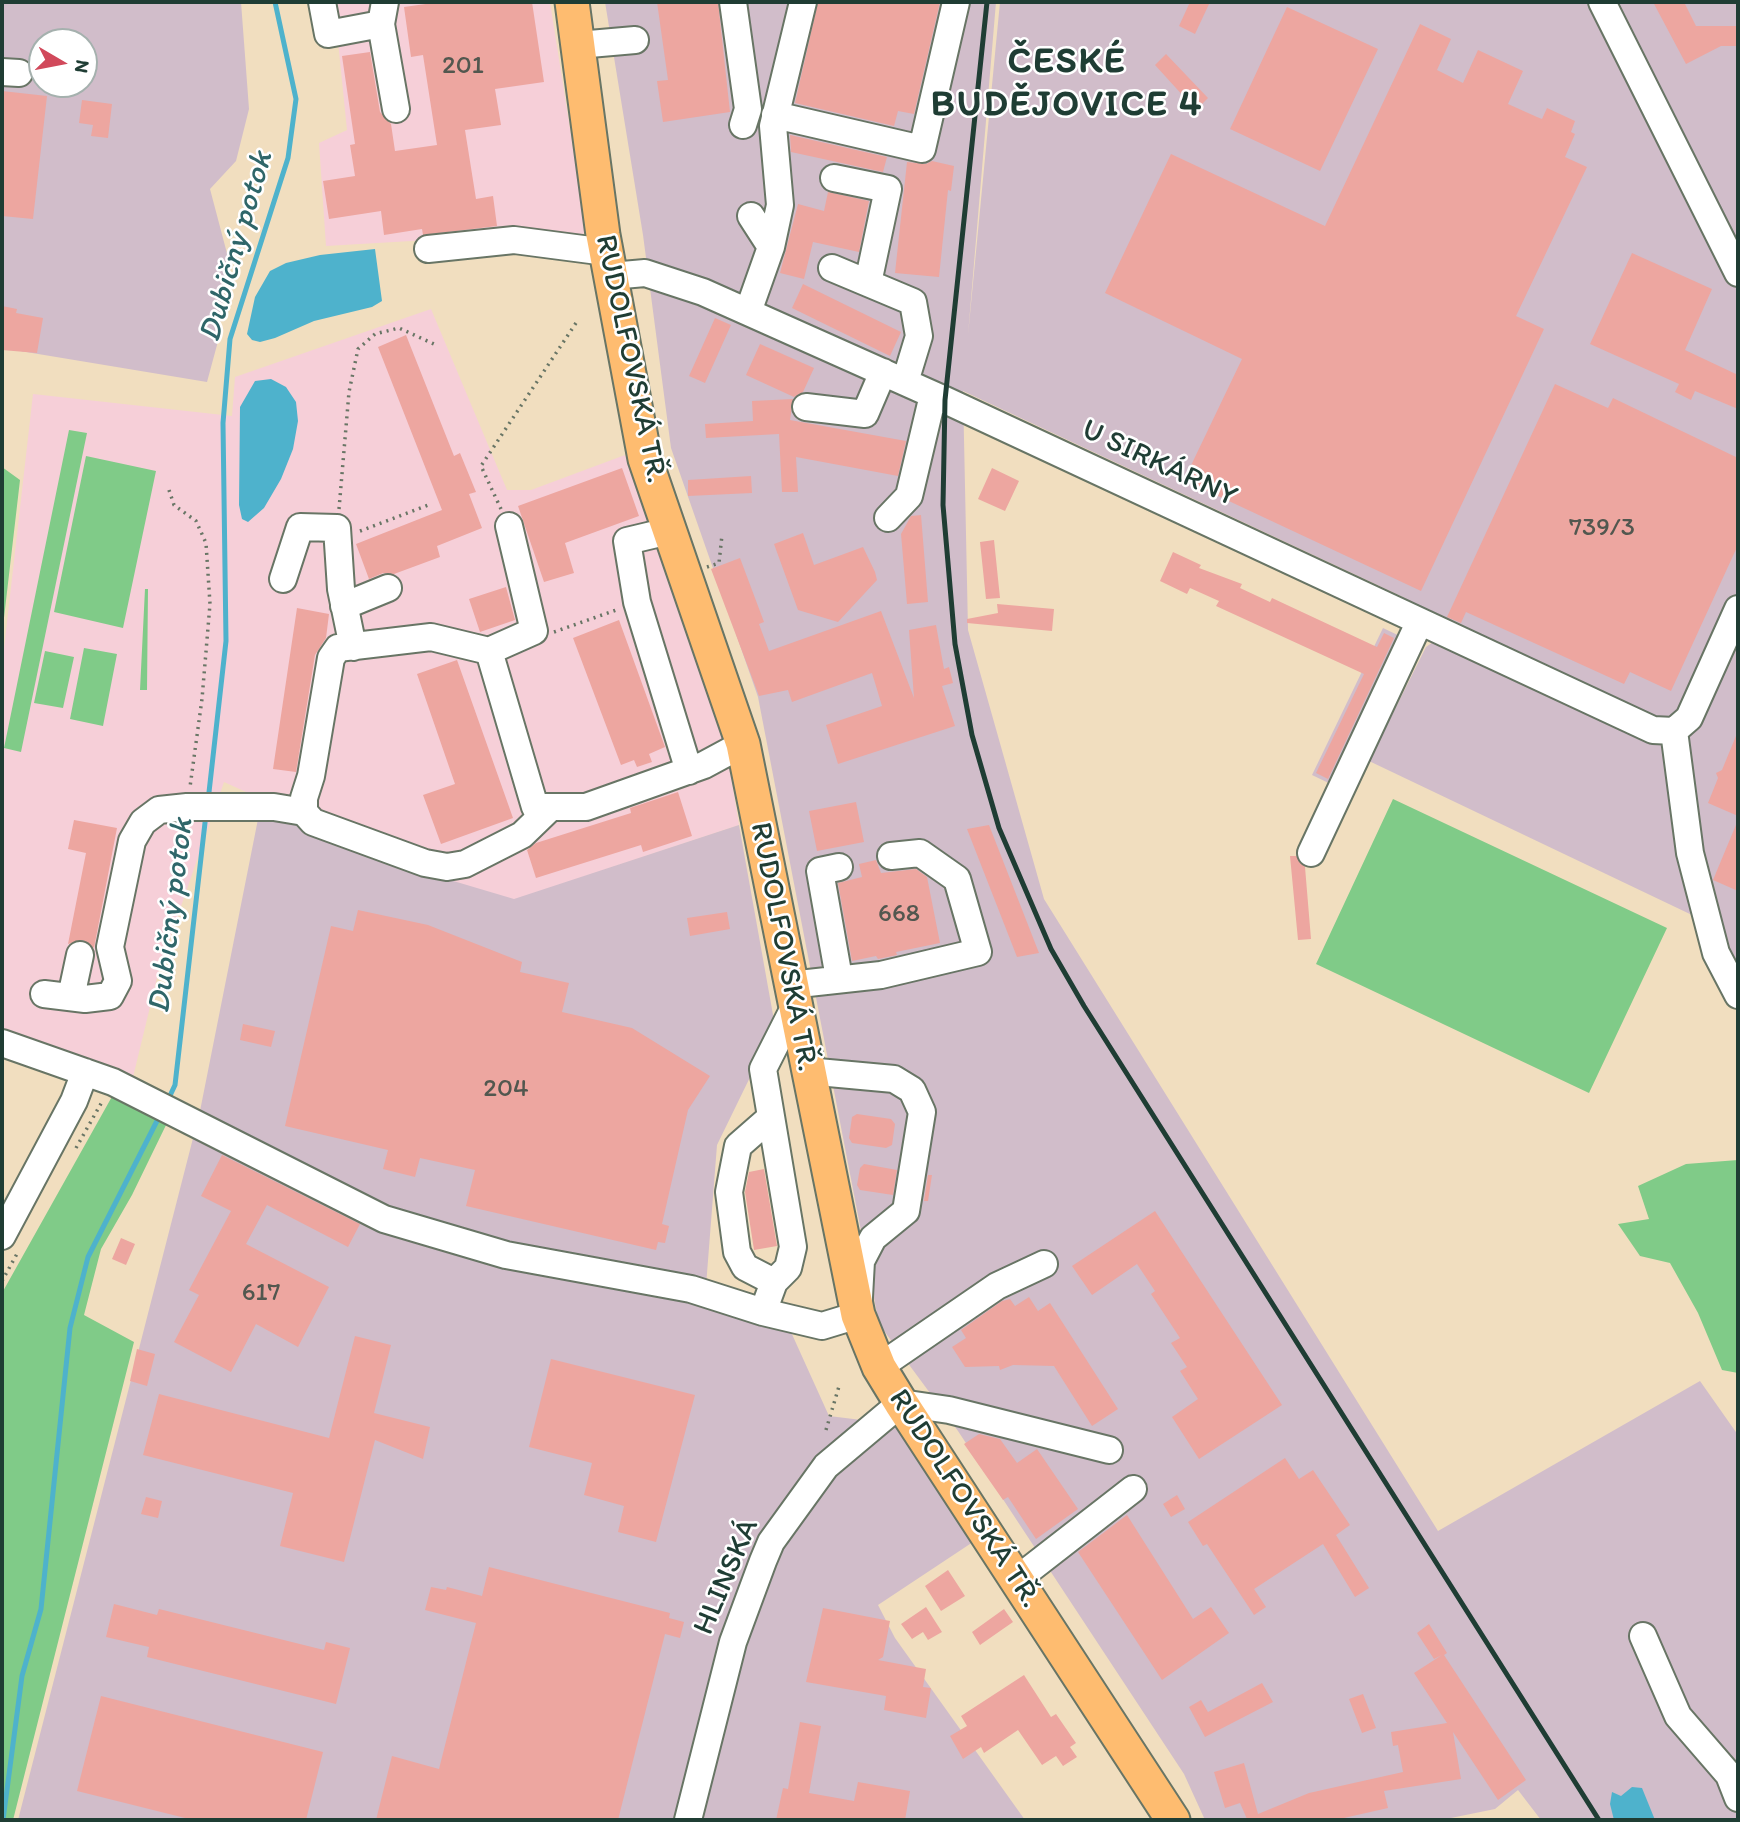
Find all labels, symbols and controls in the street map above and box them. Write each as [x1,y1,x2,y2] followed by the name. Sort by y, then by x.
[28,28,98,98] north arrow
[933,41,1201,128] district label: ČESKÉ BUDĚJOVICE 4
[442,50,484,82] house number: 201
[70,58,95,75] text: N
[192,147,282,347] water label: Dubičný potok
[586,232,674,486] street label: RUDOLFOVSKÁ TŘ.
[1076,412,1242,516] street label: U SIRKÁRNY
[1569,512,1635,544] house number: 739/3
[141,816,203,1016] water label: Dubičný potok
[741,819,825,1075] street label: RUDOLFOVSKÁ TŘ.
[878,898,920,930] house number: 668
[483,1073,529,1105] house number: 204
[242,1277,280,1309] house number: 617
[880,1383,1048,1615] street label: RUDOLFOVSKÁ TŘ.
[687,1514,767,1640] street label: HLINSKÁ

